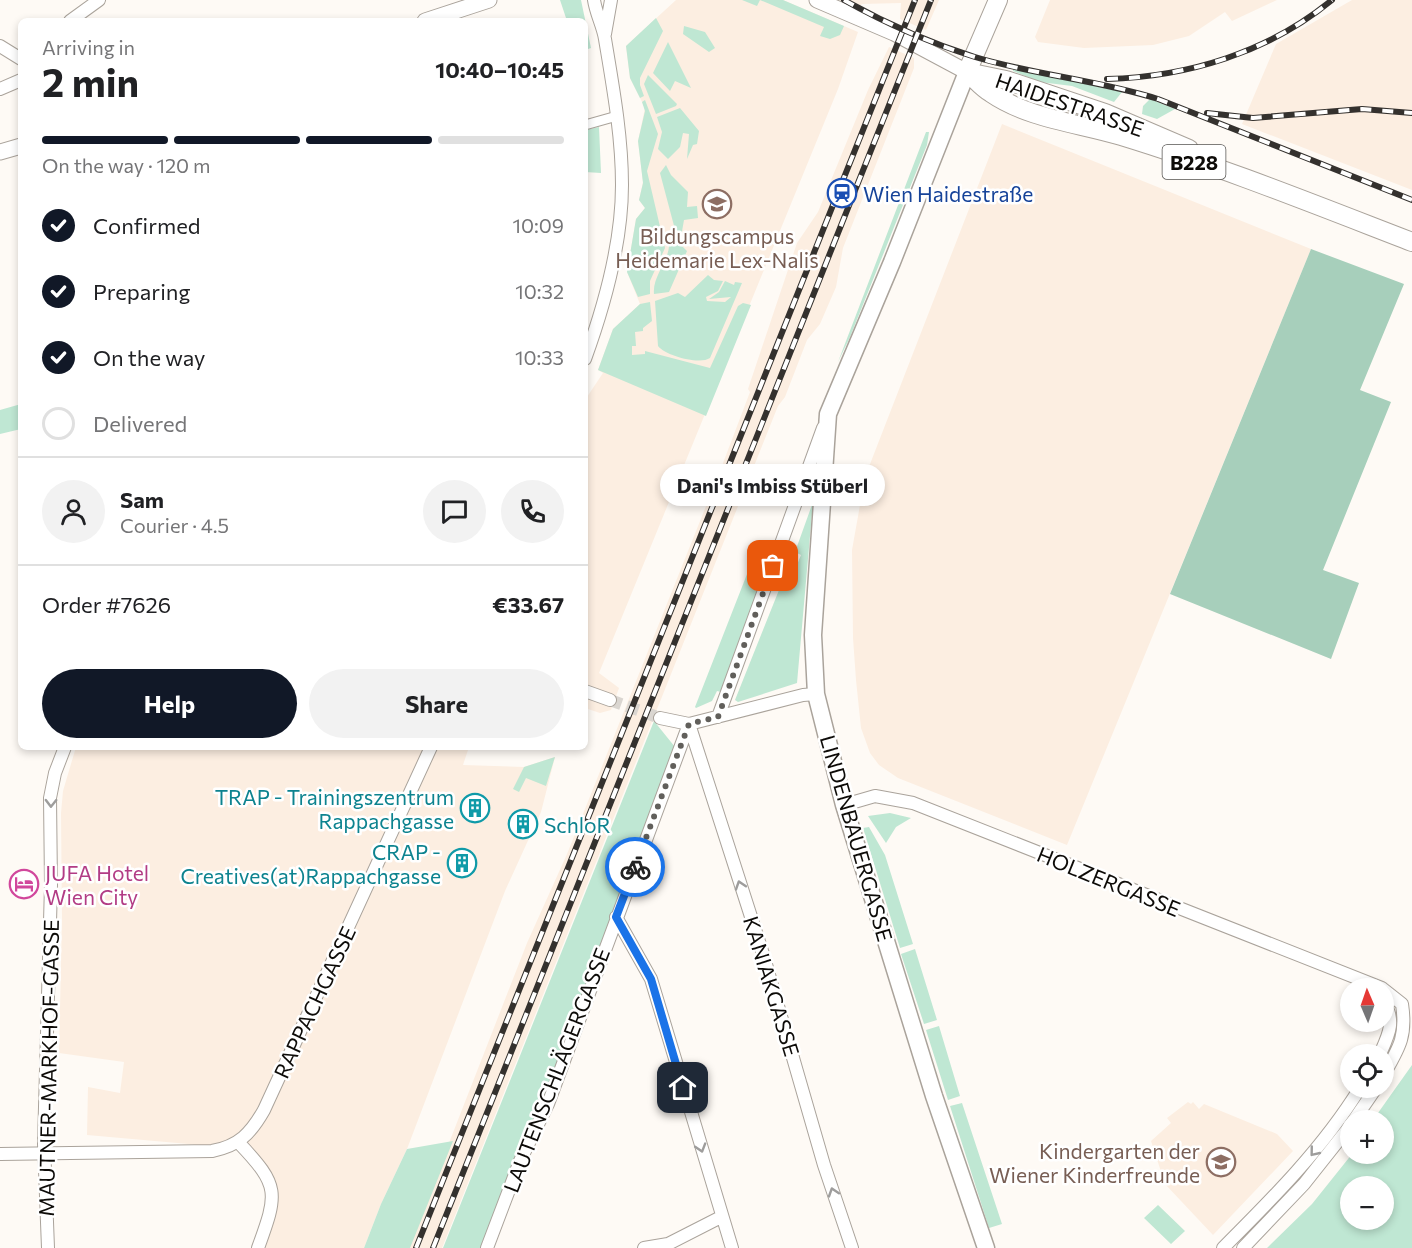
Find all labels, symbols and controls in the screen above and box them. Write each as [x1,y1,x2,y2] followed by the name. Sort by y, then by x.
[42,35,135,59] text: Arriving in
[435,56,564,83] text: 10:40–10:45
[42,57,139,105] text: 2 min
[993,67,1147,141] street label: HAIDESTRASSE
[1162,145,1226,179] road number: B228
[42,153,210,177] text: On the way · 120 m
[826,177,858,209] station icon: Wien Haidestraße
[863,181,1033,206] place label: Wien Haidestraße
[701,188,733,220] school or university icon: Bildungscampus Heidemarie Lex-Nalis
[42,209,75,242] icon: check
[93,212,200,239] text: Confirmed
[512,213,564,237] text: 10:09
[615,223,819,272] place label: Bildungscampus Heidemarie Lex-Nalis
[42,275,75,308] icon: check
[93,278,190,305] text: Preparing
[515,279,564,303] text: 10:32
[42,341,75,374] icon: check
[93,344,205,371] text: On the way
[515,345,564,369] text: 10:33
[93,410,187,437] text: Delivered
[660,464,886,506] callout: Dani's Imbiss Stüberl
[677,473,868,497] text: Dani's Imbiss Stüberl
[42,480,105,543] button: person
[423,480,486,543] button: chat
[501,480,564,543] button: phone
[120,486,164,513] text: Sam
[120,513,229,537] text: Courier · 4.5
[747,540,798,591] pin
[756,549,789,582] icon: bag
[42,591,171,618] text: Order #7626
[492,591,564,618] text: €33.67
[42,669,297,738] button: Help
[309,669,564,738] button: Share
[816,732,898,944] street label: LINDENBAUERGASSE
[215,784,454,833] place label: TRAP - Trainingszentrum Rappachgasse
[459,792,491,824] building icon: TRAP - Trainingszentrum Rappachgasse
[44,799,57,808] one-way arrow
[507,808,539,840] building icon: SchloR
[544,812,611,837] place label: SchloR
[605,837,665,897] courier
[180,839,441,888] place label: CRAP - Creatives(at)Rappachgasse
[1034,841,1184,921] street label: HOLZERGASSE
[446,847,478,879] building icon: CRAP - Creatives(at)Rappachgasse
[619,851,652,884] icon: bike
[45,860,149,909] place label: JUFA Hotel Wien City
[8,868,40,900] hotel icon: JUFA Hotel Wien City
[735,880,748,891] one-way arrow
[739,913,805,1059] street label: KANIAKGASSE
[33,919,63,1217] street label: MAUTNER-MARKHOF-GASSE
[268,922,360,1082] street label: RAPPACHGASSE
[498,944,614,1196] street label: LAUTENSCHLÄGERGASSE
[1340,978,1394,1032] north arrow
[1340,978,1394,1230] map controls
[1340,1044,1394,1098] button: locate
[657,1062,708,1113] pin
[666,1071,699,1104] icon: home
[1340,1110,1394,1164] button: +
[989,1138,1200,1187] place label: Kindergarten der Wiener Kinderfreunde
[694,1142,706,1153] one-way arrow
[1310,1145,1321,1156] one-way arrow
[1205,1146,1237,1178] school or university icon: Kindergarten der Wiener Kinderfreunde
[1340,1176,1394,1230] button: −
[828,1188,841,1198] one-way arrow

